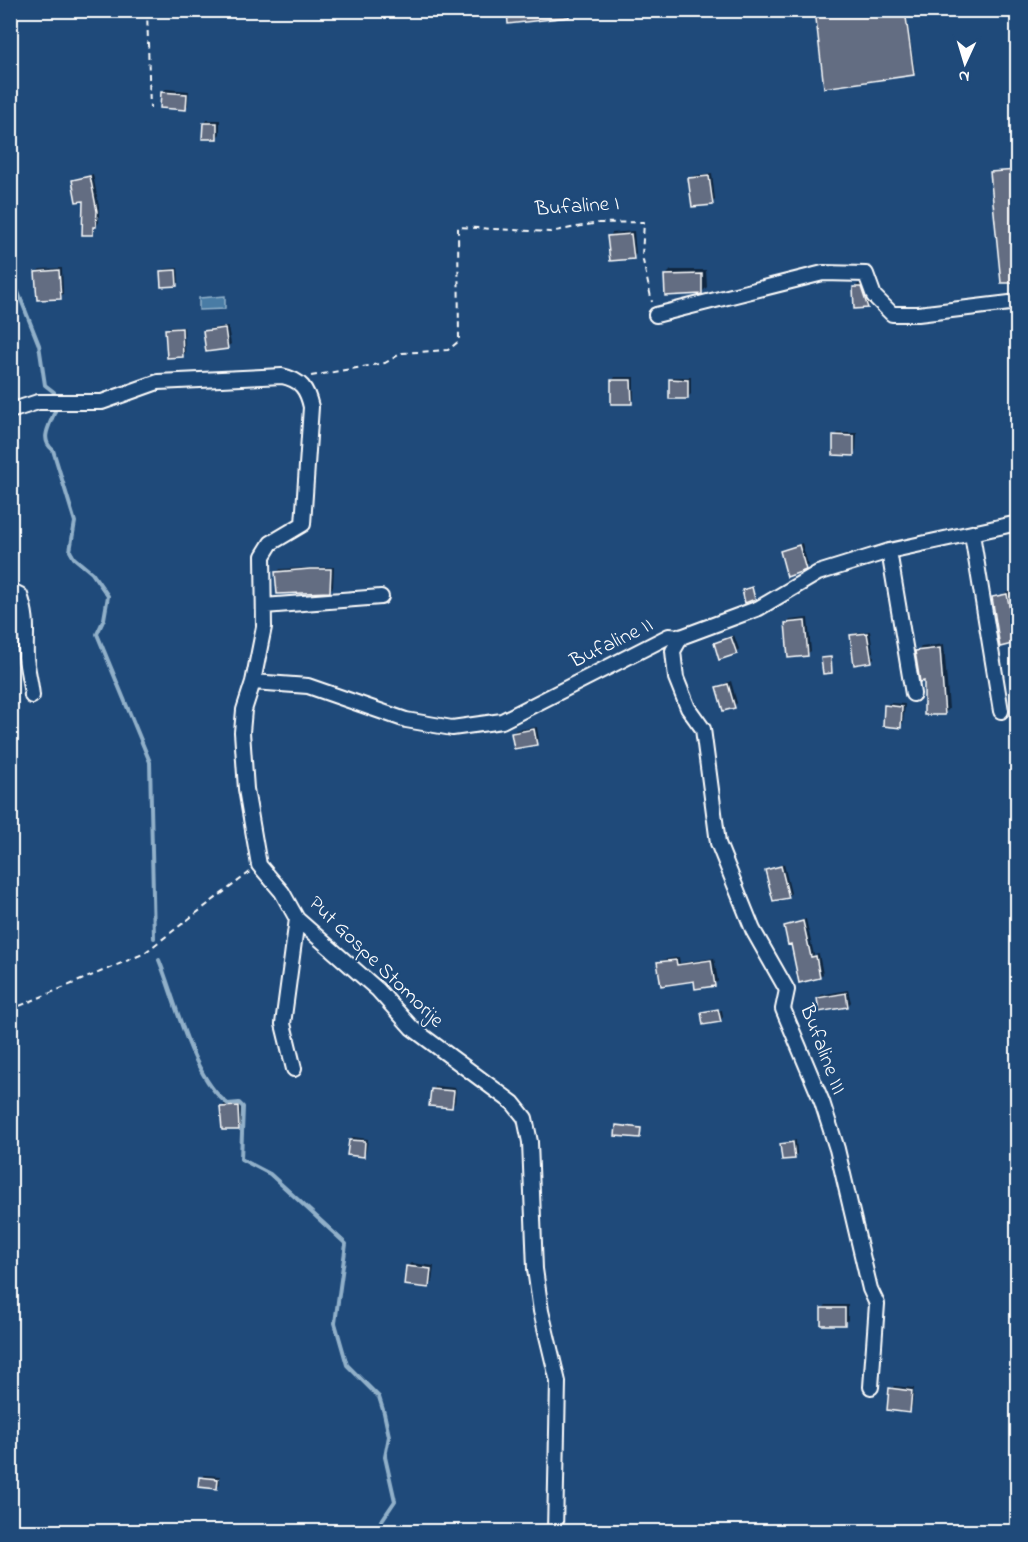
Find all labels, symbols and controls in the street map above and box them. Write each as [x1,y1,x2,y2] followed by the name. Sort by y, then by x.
[935,33,995,93] north arrow
[958,64,970,88] text: N
[533,189,620,225] street label: Bufaline I
[564,611,659,677] street label: Bufaline II
[301,890,451,1036] street label: Put Gospe Stomorije
[791,999,853,1099] street label: Bufaline III

